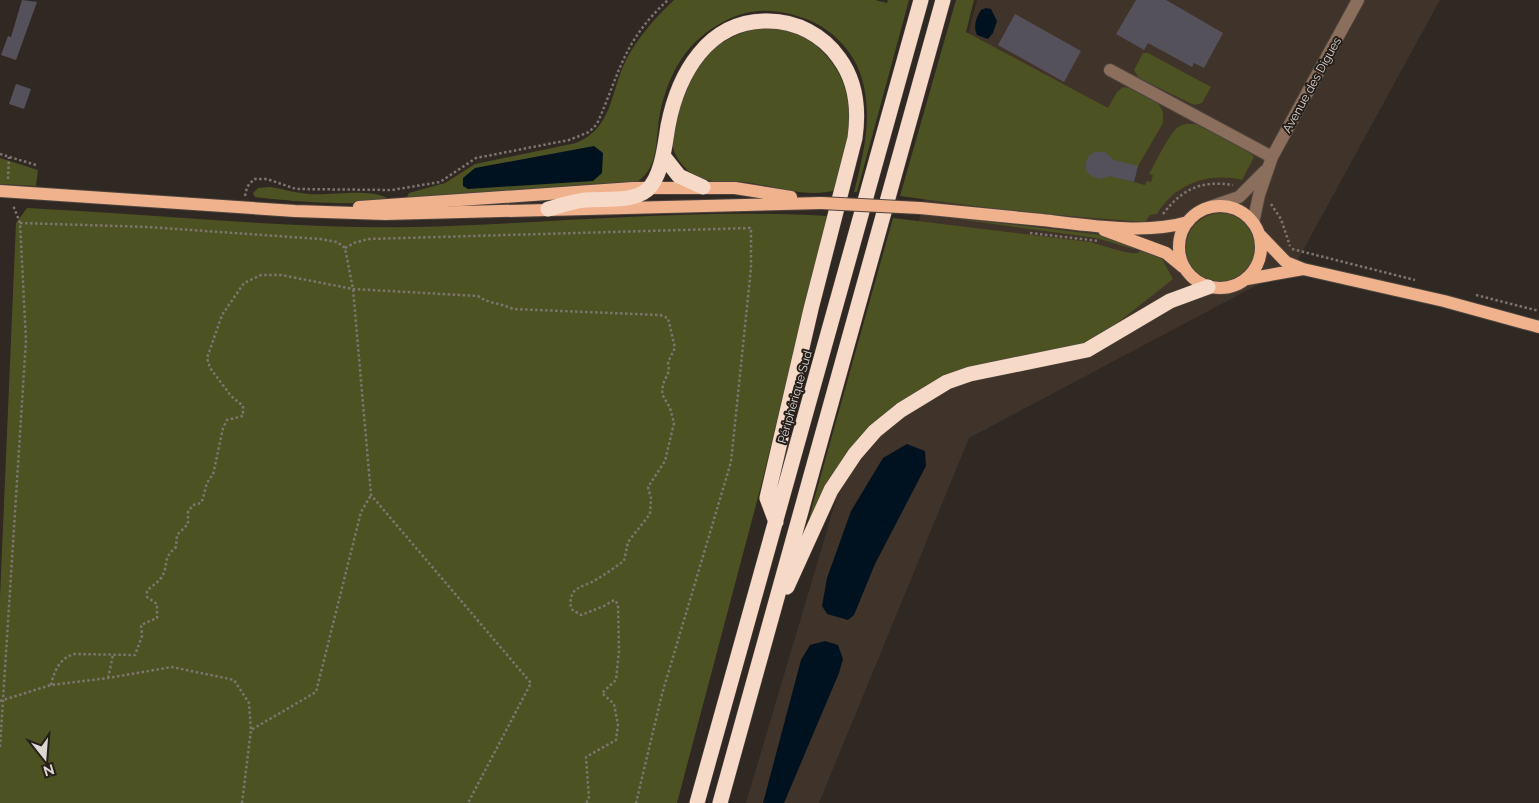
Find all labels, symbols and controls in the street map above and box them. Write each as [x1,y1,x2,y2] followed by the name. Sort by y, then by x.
[1280,35,1344,135] street label: Avenue des Digues
[775,349,815,445] street label: Périphérique Sud
[20,733,70,783] north arrow
[41,761,56,780] text: N

